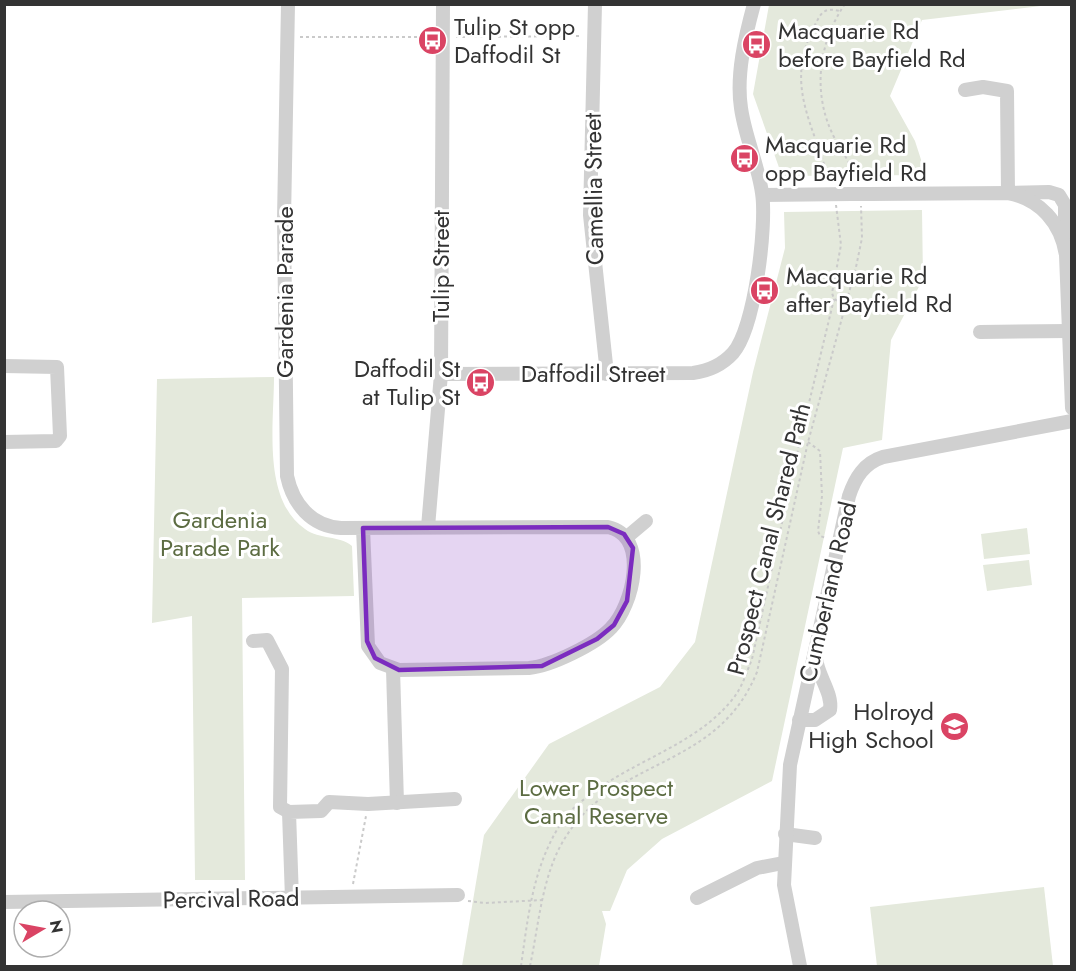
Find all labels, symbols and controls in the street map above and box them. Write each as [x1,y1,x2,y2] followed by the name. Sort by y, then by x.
[454,9,575,72] place label: Tulip St opp Daffodil St
[778,13,966,76] place label: Macquarie Rd before Bayfield Rd
[417,25,449,57] bus stop icon: Tulip St opp Daffodil St
[741,29,773,61] bus stop icon: Macquarie Rd before Bayfield Rd
[575,112,612,265] street label: Camellia Street
[765,127,927,190] place label: Macquarie Rd opp Bayfield Rd
[728,143,760,175] bus stop icon: Macquarie Rd opp Bayfield Rd
[267,206,302,378] street label: Gardenia Parade
[423,210,458,322] street label: Tulip Street
[786,258,952,321] place label: Macquarie Rd after Bayfield Rd
[749,274,781,306] bus stop icon: Macquarie Rd after Bayfield Rd
[354,351,460,414] place label: Daffodil St at Tulip St
[521,356,666,391] street label: Daffodil Street
[465,367,497,399] bus stop icon: Daffodil St at Tulip St
[718,399,819,679] street label: Prospect Canal Shared Path
[790,498,865,686] street label: Cumberland Road
[160,502,280,565] park label: Gardenia Parade Park
[808,694,934,757] place label: Holroyd High School
[939,710,971,742] school or university icon: Holroyd High School
[519,770,673,833] park label: Lower Prospect Canal Reserve
[162,880,300,917] street label: Percival Road
[12,899,72,959] north arrow
[44,918,69,935] text: N

